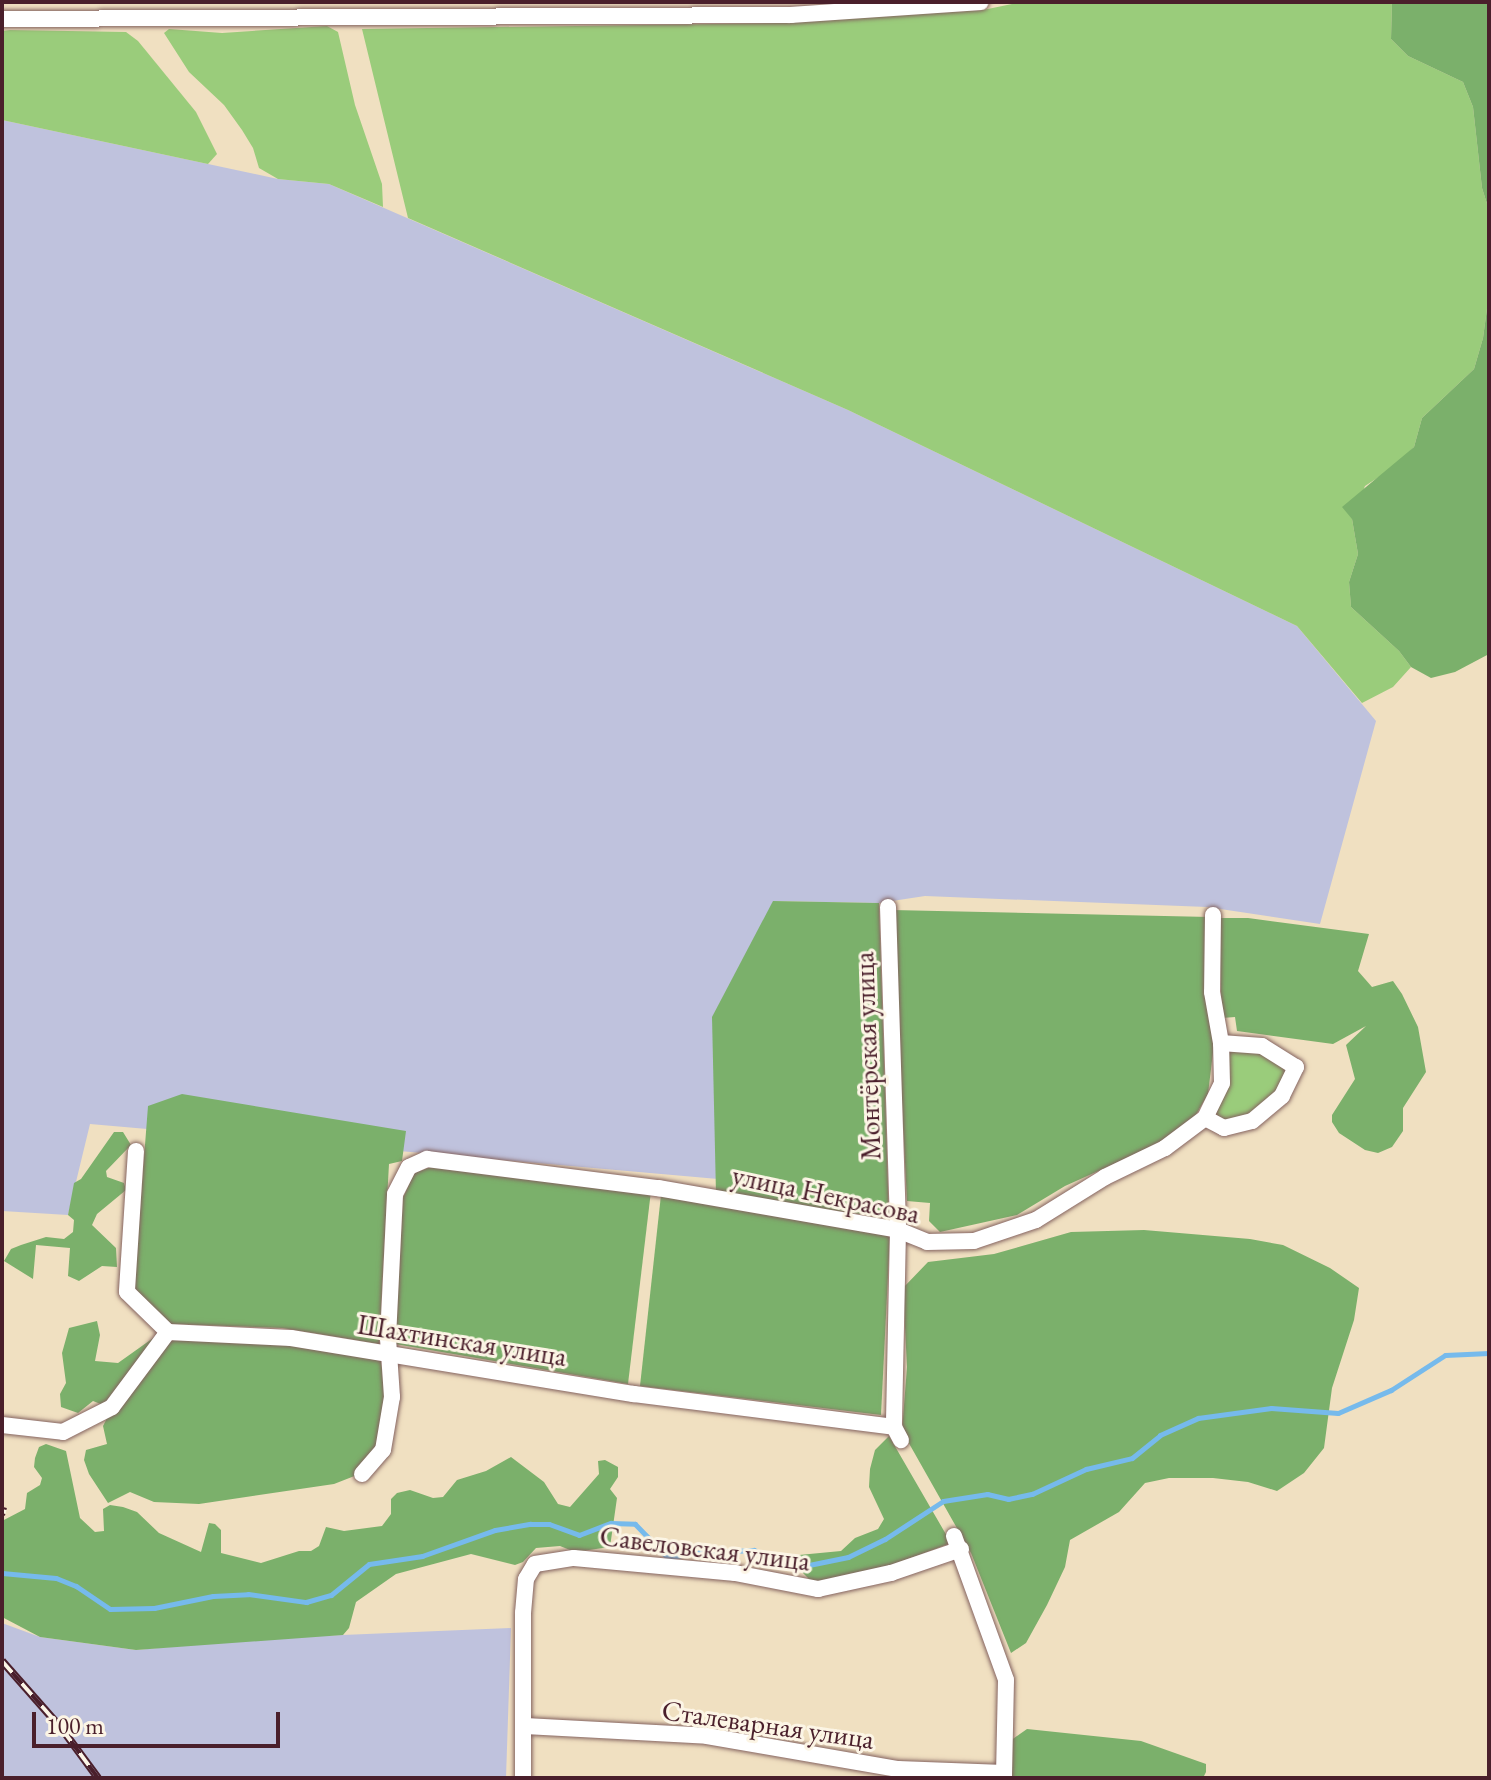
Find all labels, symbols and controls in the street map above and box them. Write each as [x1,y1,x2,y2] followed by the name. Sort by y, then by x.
[847,951,887,1161] street label: Монтёрская улица
[729,1158,923,1230] street label: улица Некрасова
[355,1307,569,1373] street label: Шахтинская улица
[598,1518,812,1578] street label: Савеловская улица
[660,1692,876,1756] street label: Сталеварная улица
[36,1696,284,1746] scale bar
[46,1710,104,1741] text: 100 m

